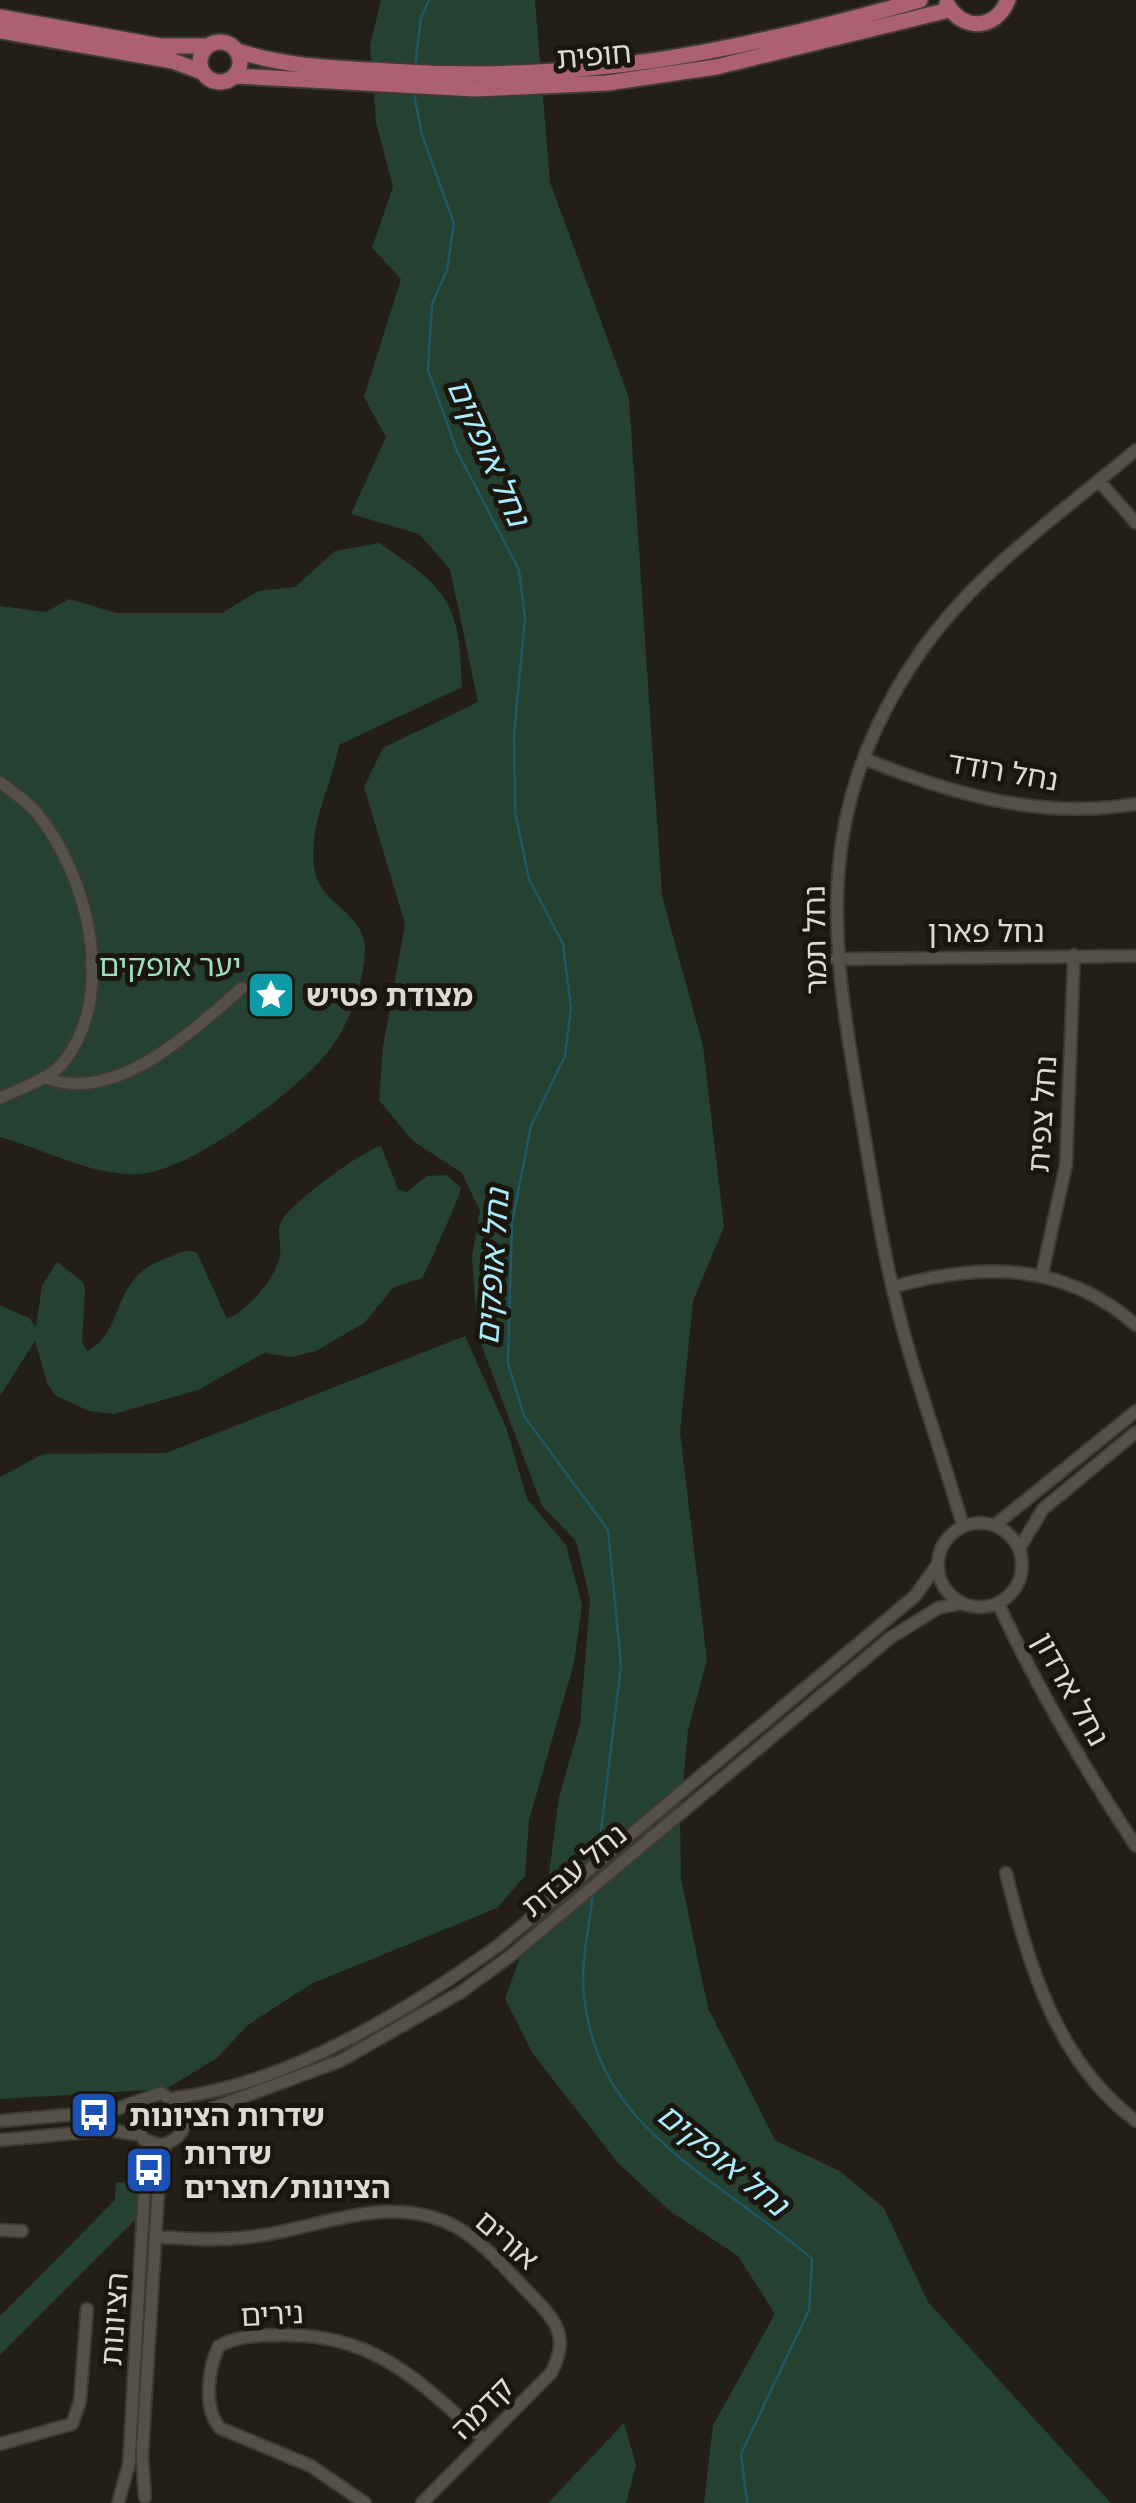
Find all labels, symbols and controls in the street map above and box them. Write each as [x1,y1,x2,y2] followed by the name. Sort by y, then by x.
[555,34,633,76] street label: חופית
[440,373,539,533] water label: נחל אופקים
[945,744,1061,798] street label: נחל רודד
[797,885,833,995] street label: נחל תמר
[927,914,1045,949] street label: נחל פארן
[99,948,241,983] park label: יער אופקים
[245,969,297,1021] place icon: מצודת פטיש
[306,978,473,1013] place label: מצודת פטיש
[1020,1054,1064,1174] street label: נחל צפית
[468,1186,516,1347] water label: נחל אופקים
[1026,1626,1116,1752] street label: נחל ארדון
[515,1816,633,1924] street label: נחל עבדת
[68,2089,120,2141] bus stop icon: שדרות הציונות
[650,2095,797,2224] water label: נחל אופקים
[129,2098,325,2133] place label: שדרות הציונות
[184,2136,391,2205] place label: שדרות הציונות/חצרים
[123,2144,175,2196] bus stop icon: שדרות הציונות/חצרים
[468,2203,546,2277] street label: אורים
[93,2271,135,2367] street label: הציונות
[239,2295,305,2333] street label: נירים
[444,2370,520,2446] street label: קדמה

